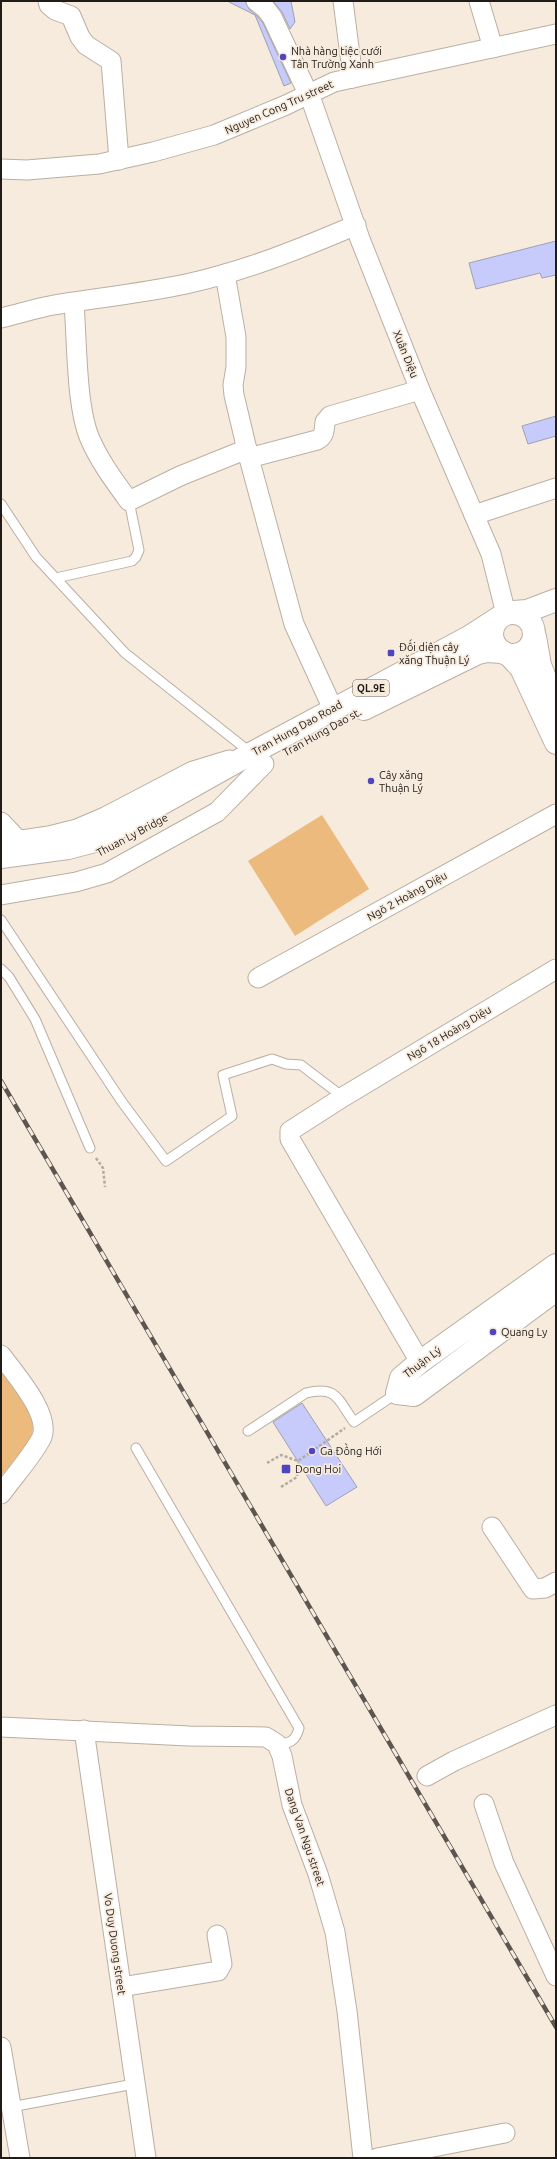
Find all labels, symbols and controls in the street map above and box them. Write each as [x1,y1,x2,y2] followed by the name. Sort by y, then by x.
[291,45,382,70] place label: Nhà hàng tiệc cưới Tân Trường Xanh
[278,52,288,62] marker: Nhà hàng tiệc cưới Tân Trường Xanh
[223,77,336,136] street label: Nguyen Cong Tru street
[390,328,421,380] street label: Xuân Diệu
[399,639,470,667] place label: Đối diện cây xăng Thuận Lý
[386,648,396,658] marker: Đối diện cây xăng Thuận Lý
[353,680,389,696] road number: QL.9E
[250,698,344,758] street label: Tran Hung Dao Road
[281,705,363,759] street label: Tran Hung Dao st.
[379,769,424,795] place label: Cây xăng Thuận Lý
[366,776,376,786] marker: Cây xăng Thuận Lý
[94,811,170,859] street label: Thuan Ly Bridge
[365,869,450,924] street label: Ngõ 2 Hoàng Diệu
[405,1003,494,1064] street label: Ngõ 18 Hoàng Diệu
[501,1326,548,1338] place label: Quang Ly
[488,1327,498,1337] marker: Quang Ly
[401,1344,444,1381] street label: Thuận Lý
[320,1443,382,1457] place label: Ga Đồng Hới
[307,1446,317,1456] marker: Ga Đồng Hới
[280,1463,292,1475] marker: Dong Hoi
[295,1463,341,1475] place label: Dong Hoi
[283,1787,328,1888] street label: Dang Van Ngu street
[102,1892,128,1996] street label: Vo Duy Duong street

